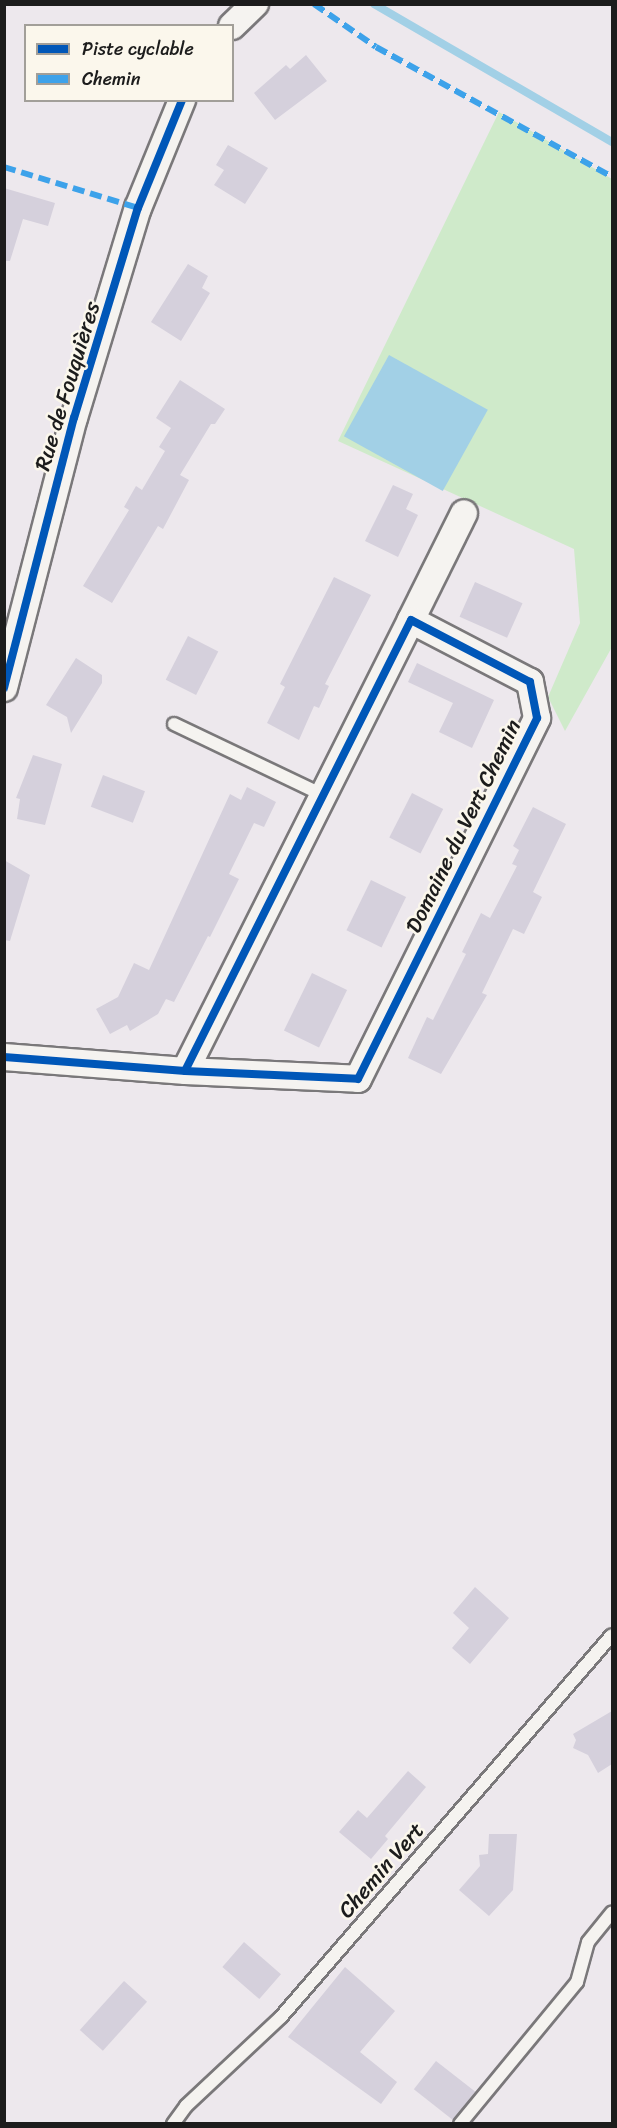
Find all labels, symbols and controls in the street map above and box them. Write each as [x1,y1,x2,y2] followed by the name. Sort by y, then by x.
[24,24,234,102] legend
[82,33,194,65] text: Piste cyclable
[82,63,140,95] text: Chemin
[29,298,105,474] street label: Rue de Fouquières
[400,715,526,937] street label: Domaine du Vert Chemin
[332,1817,430,1923] street label: Chemin Vert

